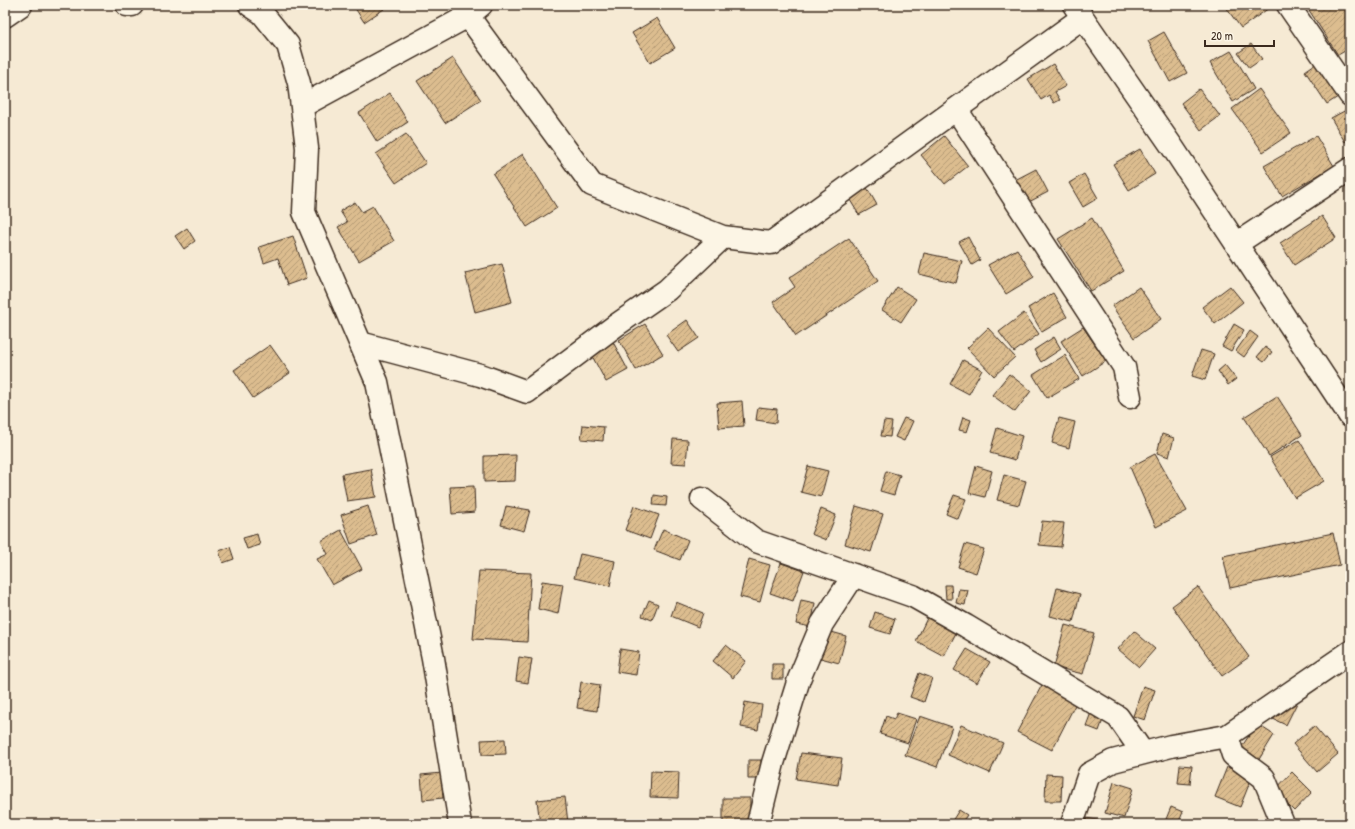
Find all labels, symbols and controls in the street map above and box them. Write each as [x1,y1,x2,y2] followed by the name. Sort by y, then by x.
[1205,22,1274,48] scale bar
[1211,27,1233,44] text: 20 m

